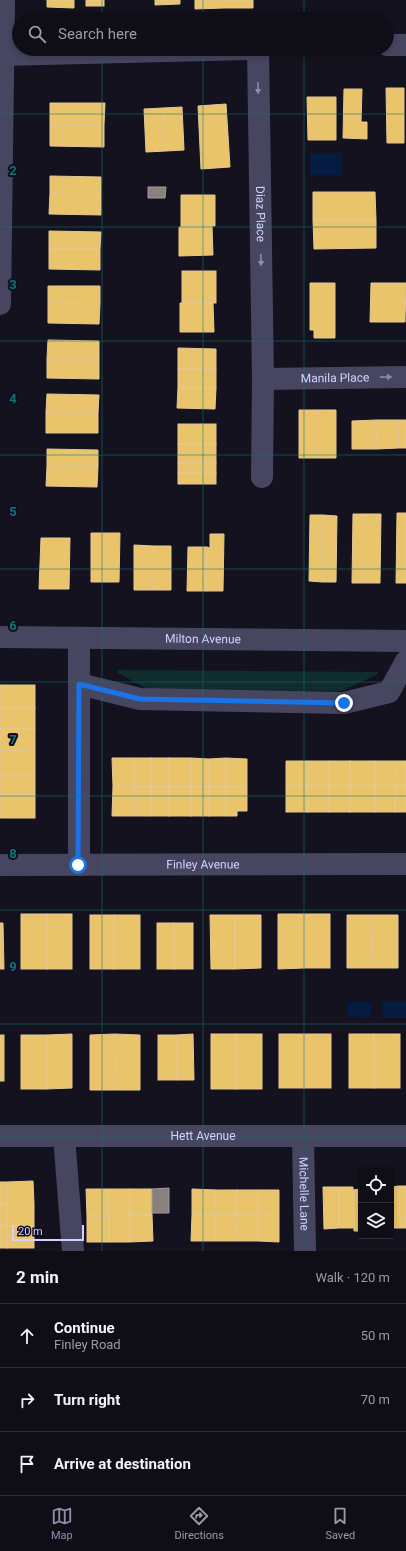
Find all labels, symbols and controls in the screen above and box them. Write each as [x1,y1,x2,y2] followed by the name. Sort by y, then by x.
[12,12,394,56] search box
[26,23,48,45] icon: search
[58,25,137,43] text: Search here
[255,82,261,95] one-way arrow
[9,163,17,178] text: 2
[253,186,268,242] street label: Diaz Place
[258,254,264,267] one-way arrow
[9,277,17,292] text: 3
[301,371,369,385] street label: Manila Place
[380,374,393,380] one-way arrow
[9,391,17,406] text: 4
[9,504,17,519] text: 5
[9,618,17,633] text: 6
[165,632,241,646] street label: Milton Avenue
[335,694,353,712] route end
[9,732,17,747] text: 7
[9,846,17,861] text: 8
[69,856,87,874] route start
[166,857,240,872] street label: Finley Avenue
[9,959,17,974] text: 9
[170,1129,236,1143] street label: Hett Avenue
[296,1157,312,1231] street label: Michelle Lane
[358,1167,394,1239] map controls
[358,1167,394,1203] button: locate
[358,1203,394,1239] button: layers
[12,1223,84,1242] scale bar
[18,1225,43,1238] text: 20 m
[16,1267,59,1287] text: 2 min
[315,1270,390,1285] text: Walk · 120 m
[54,1319,115,1337] text: Continue
[16,1325,38,1347] icon: ahead
[361,1328,390,1343] text: 50 m
[54,1337,121,1352] text: Finley Road
[16,1389,38,1411] icon: right
[54,1391,120,1409] text: Turn right
[361,1392,390,1407] text: 70 m
[16,1453,38,1475] icon: arrive
[54,1455,191,1473] text: Arrive at destination
[51,1505,73,1542] tab: Map
[174,1505,224,1542] tab: Directions
[325,1505,355,1542] tab: Saved

